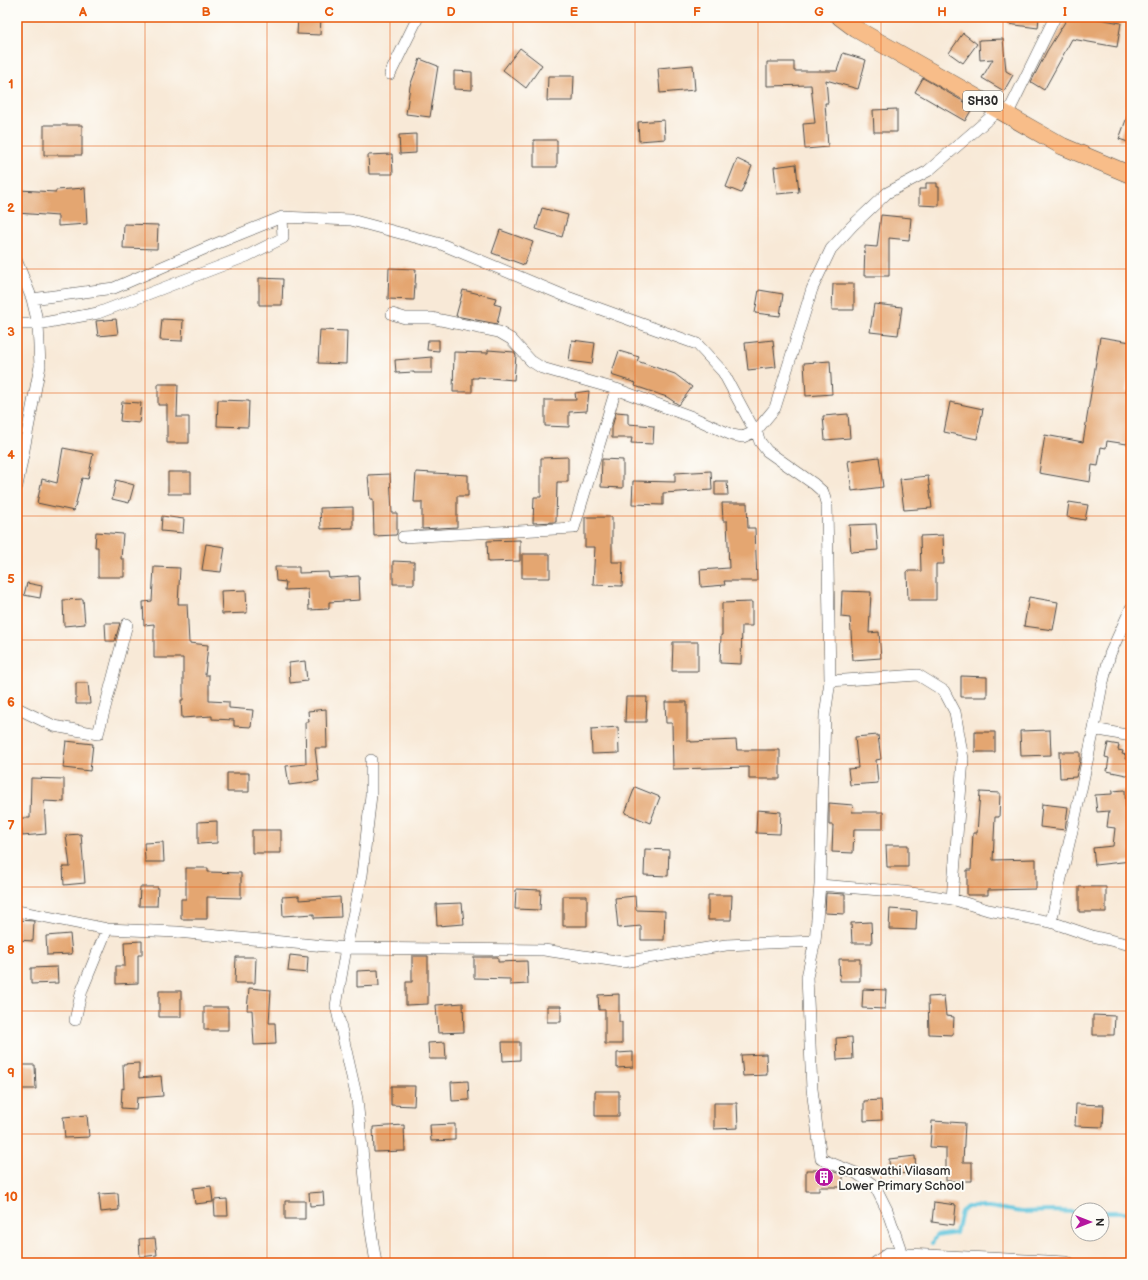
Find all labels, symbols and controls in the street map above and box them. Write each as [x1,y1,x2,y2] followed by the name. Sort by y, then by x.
[78,4,87,20] text: A
[201,4,211,20] text: B
[324,4,334,20] text: C
[446,4,456,20] text: D
[570,4,579,20] text: E
[693,4,701,20] text: F
[814,4,824,20] text: G
[937,4,947,20] text: H
[1063,4,1067,20] text: I
[8,76,14,92] text: 1
[963,91,1003,111] road number: SH30
[7,200,15,216] text: 2
[7,324,15,340] text: 3
[7,447,15,463] text: 4
[7,571,15,587] text: 5
[7,694,15,710] text: 6
[7,818,15,834] text: 7
[7,942,15,958] text: 8
[7,1065,15,1081] text: 9
[838,1163,964,1194] place label: Saraswathi Vilasam Lower Primary School
[813,1166,835,1188] building icon: Saraswathi Vilasam Lower Primary School
[4,1189,18,1205] text: 10
[1070,1202,1110,1242] north arrow
[1093,1218,1106,1226] text: N

